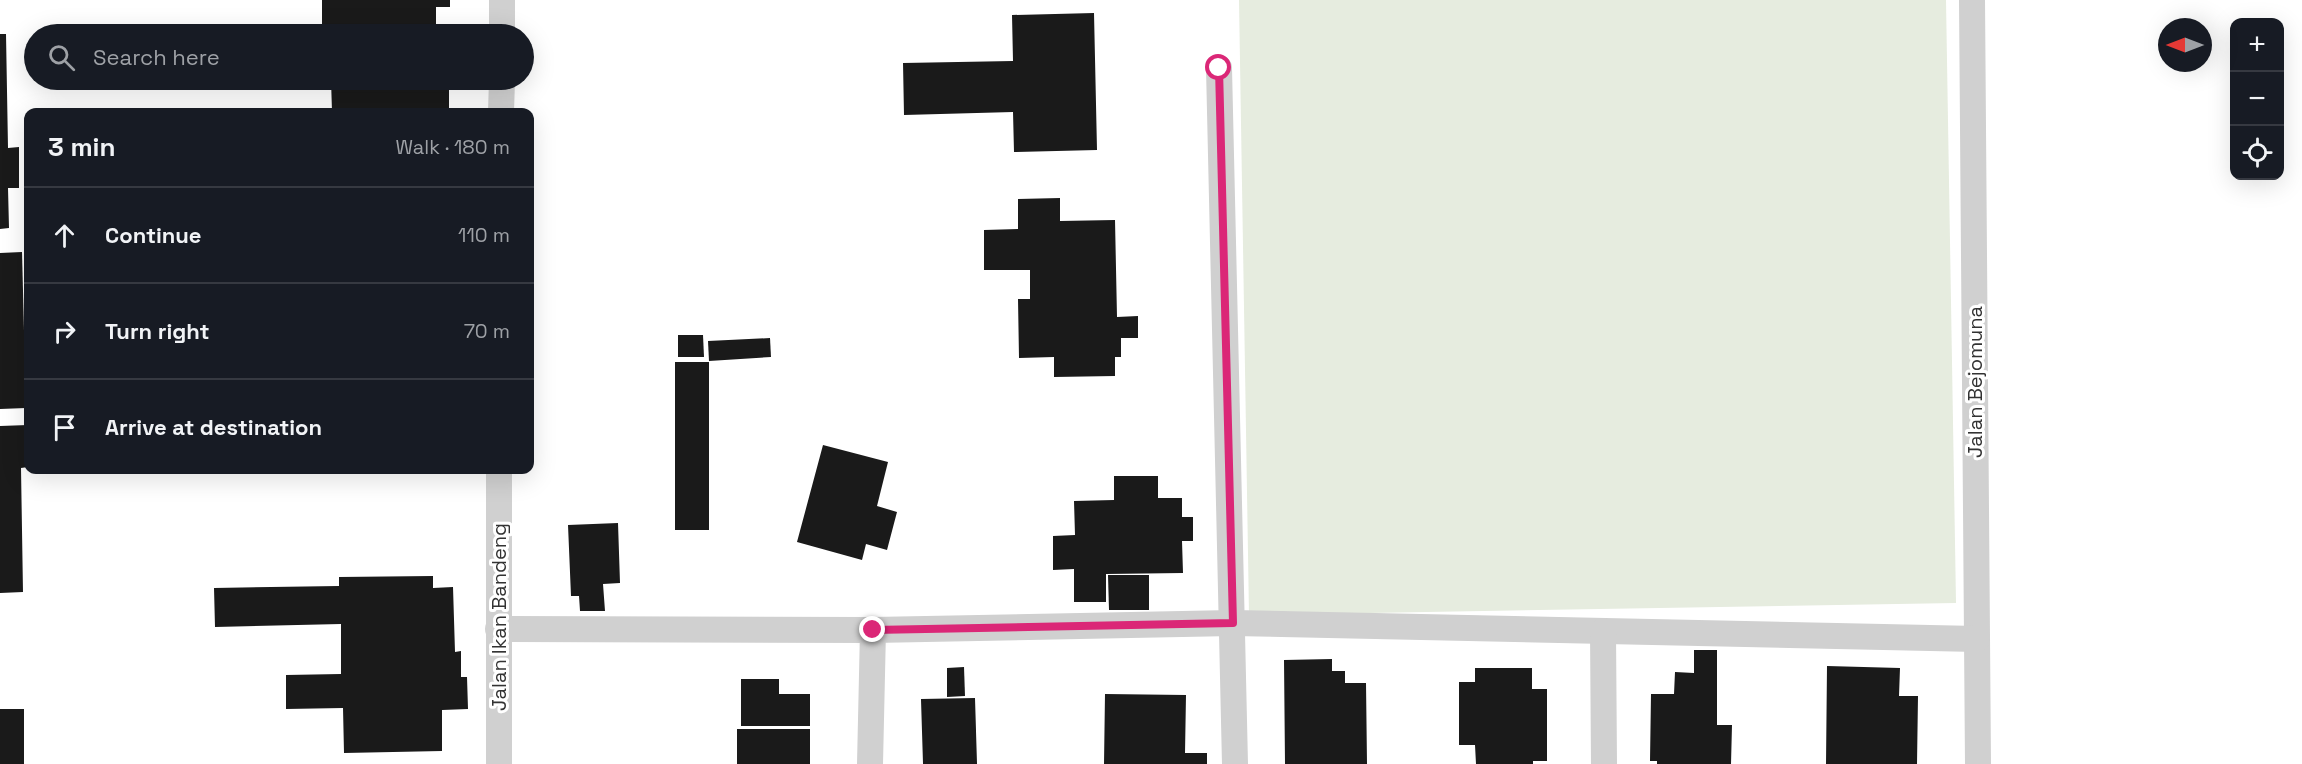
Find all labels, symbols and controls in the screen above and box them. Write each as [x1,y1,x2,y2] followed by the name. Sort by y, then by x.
[2158,18,2212,72] north arrow
[2230,18,2284,180] map controls
[2230,18,2284,72] button: +
[24,24,534,90] search box
[45,41,78,74] icon: search
[93,43,220,71] text: Search here
[1205,54,1231,80] route start
[2230,72,2284,126] button: −
[2230,126,2284,180] button: locate
[48,130,116,164] text: 3 min
[396,134,510,160] text: Walk · 180 m
[48,219,81,252] icon: ahead
[105,221,201,249] text: Continue
[458,222,510,248] text: 110 m
[1962,306,1988,458] street label: Jalan Bejomuna
[48,315,81,348] icon: right
[105,317,210,345] text: Turn right
[464,318,510,344] text: 70 m
[48,411,81,444] icon: arrive
[105,413,322,441] text: Arrive at destination
[486,523,512,711] street label: Jalan Ikan Bandeng
[859,616,885,642] route end

